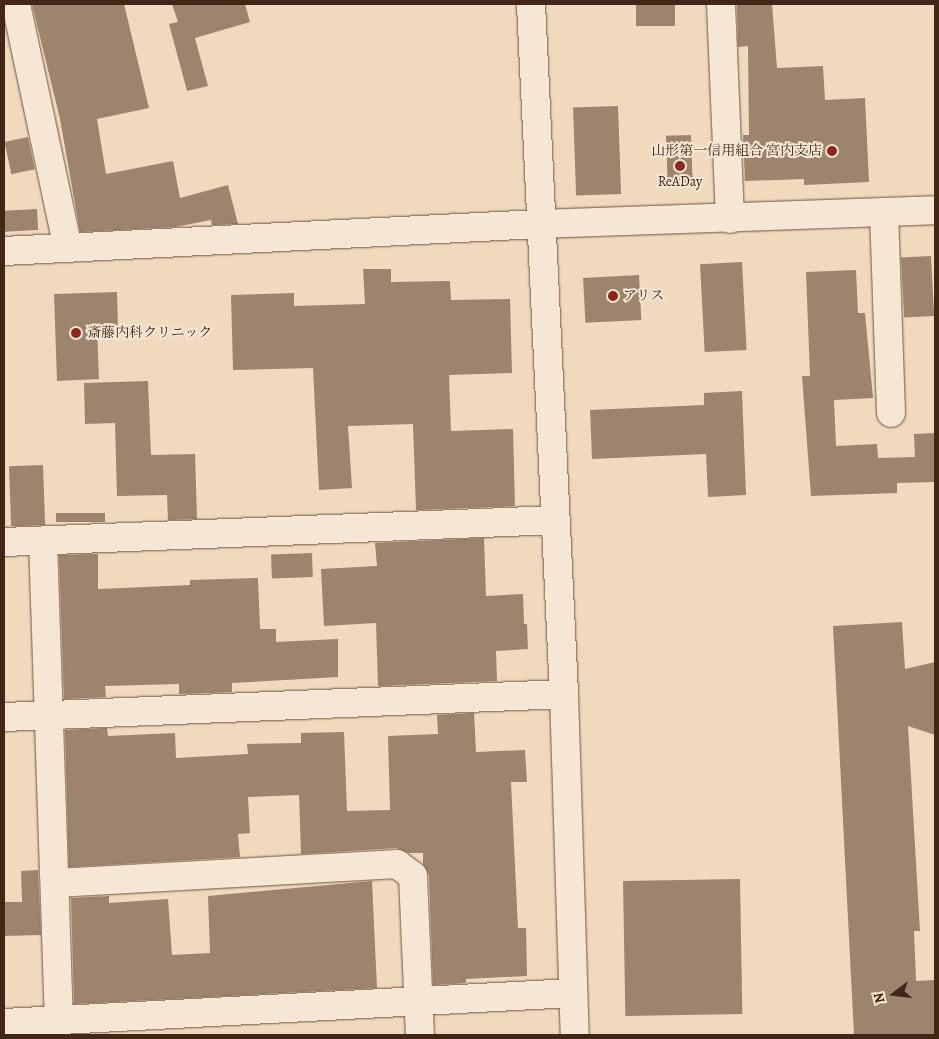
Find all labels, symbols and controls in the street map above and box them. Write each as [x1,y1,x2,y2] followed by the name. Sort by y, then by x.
[651,143,822,159] place label: 山形第一信用組合 宮内支店
[826,145,838,157] marker: 山形第一信用組合 宮内支店
[674,160,686,172] marker: ReADay
[658,174,702,190] place label: ReADay
[623,288,665,304] place label: アリス
[607,290,619,302] marker: アリス
[87,325,213,341] place label: 斎藤内科クリニック
[69,326,83,340] marker: 斎藤内科クリニック
[869,969,919,1019] north arrow
[869,991,890,1005] text: N

